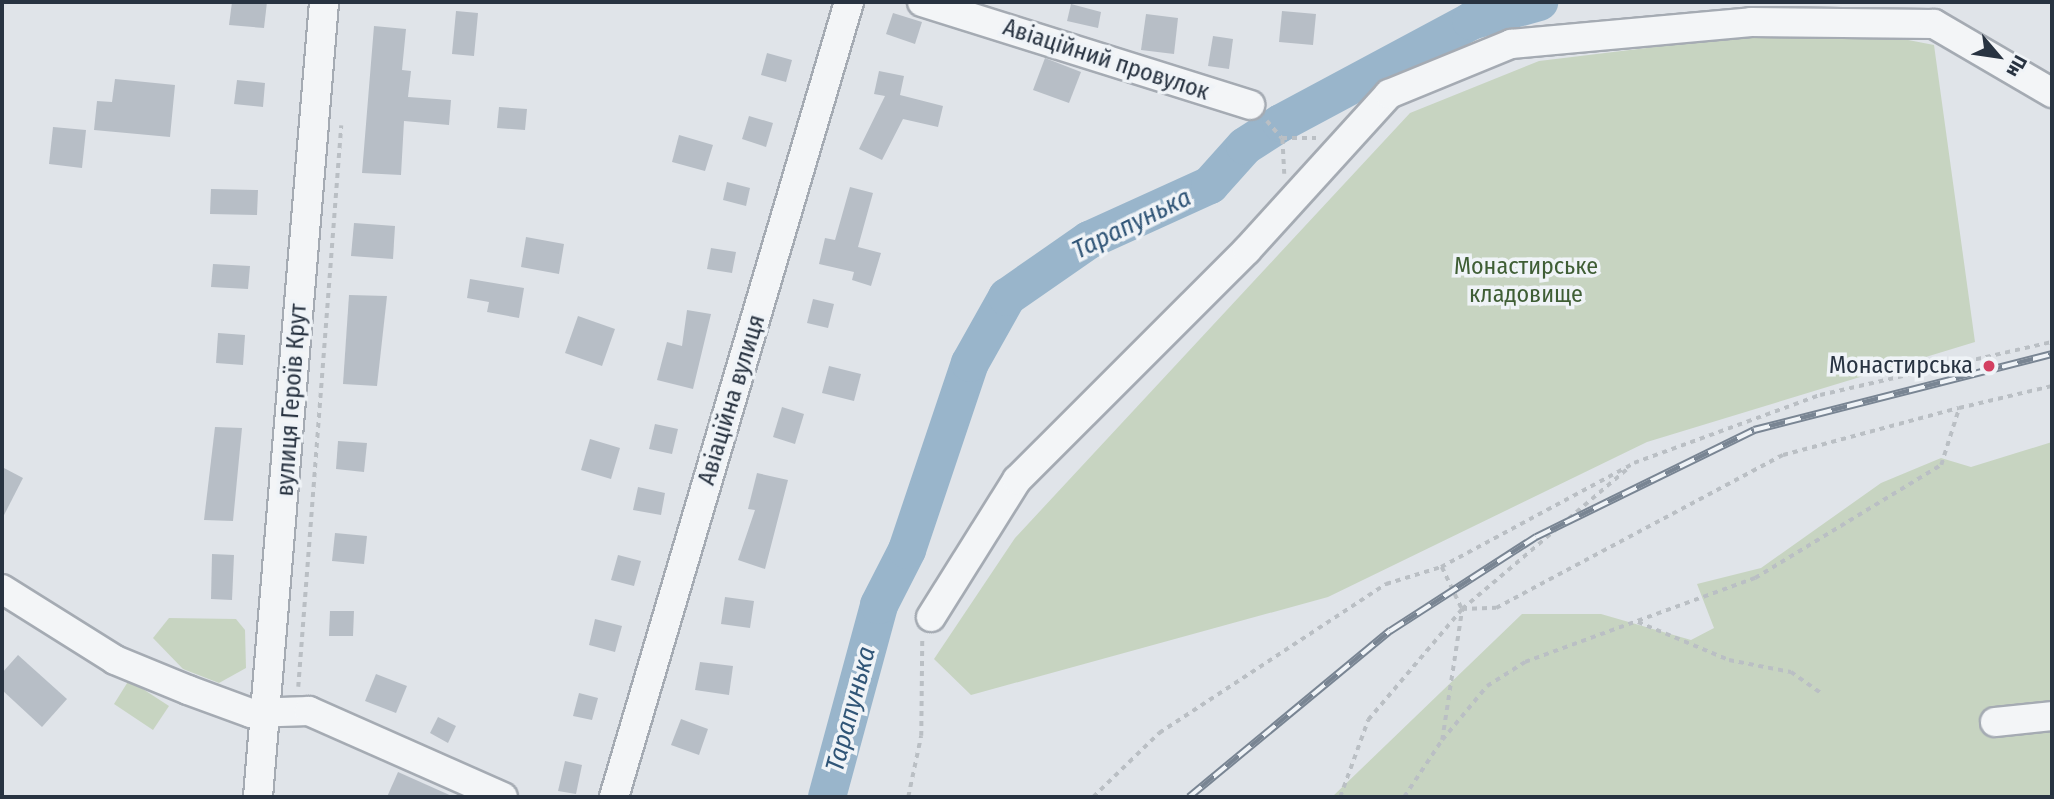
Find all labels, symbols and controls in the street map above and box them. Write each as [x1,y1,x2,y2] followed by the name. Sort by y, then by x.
[999,13,1213,107] street label: Авіаційний провулок
[1963,21,2033,91] north arrow
[2002,51,2032,81] text: Пн
[1068,182,1196,266] water label: Тарапунька
[1454,253,1598,309] park label: Монастирське кладовище
[271,303,313,497] street label: вулиця Героїв Крут
[692,311,772,489] street label: Авіаційна вулиця
[1829,352,1973,380] place label: Монастирська
[1979,356,1999,376] marker: Монастирська
[819,643,883,775] water label: Тарапунька

